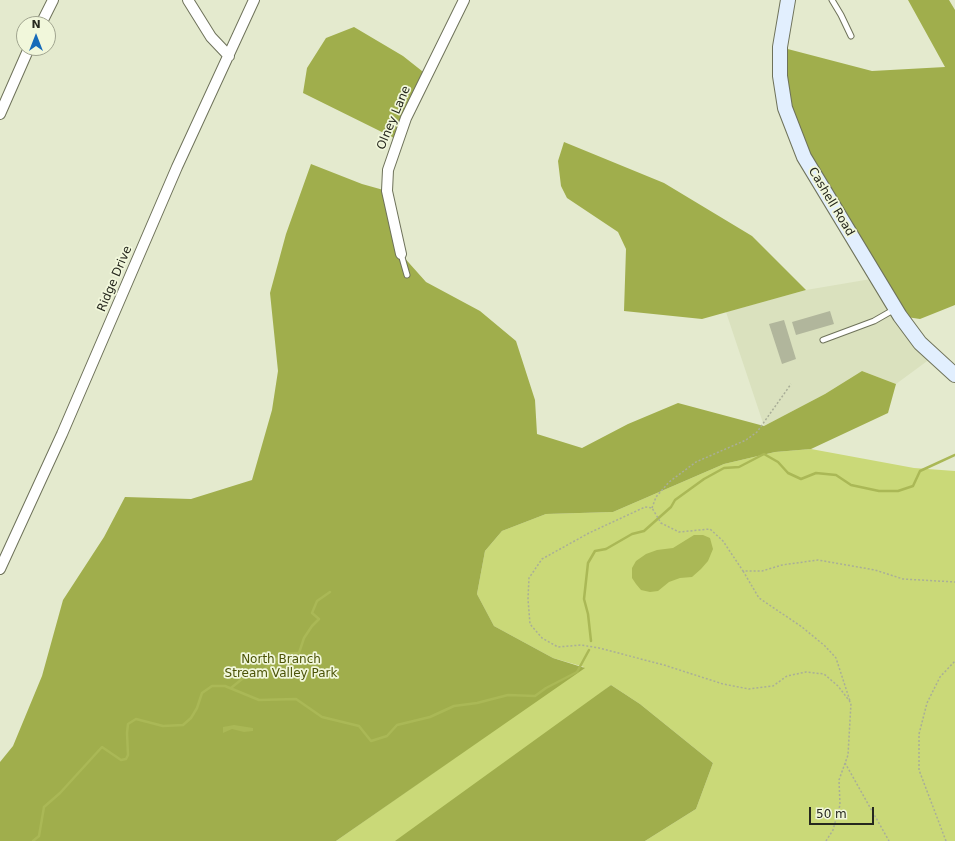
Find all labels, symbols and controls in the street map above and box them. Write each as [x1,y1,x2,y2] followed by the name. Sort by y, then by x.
[16,16,56,56] north arrow
[31,18,41,31] text: N
[374,84,414,152] street label: Olney Lane
[805,165,857,239] street label: Cashell Road
[95,244,135,314] street label: Ridge Drive
[225,653,337,681] park label: North Branch Stream Valley Park
[811,799,876,825] scale bar
[816,807,847,821] text: 50 m

